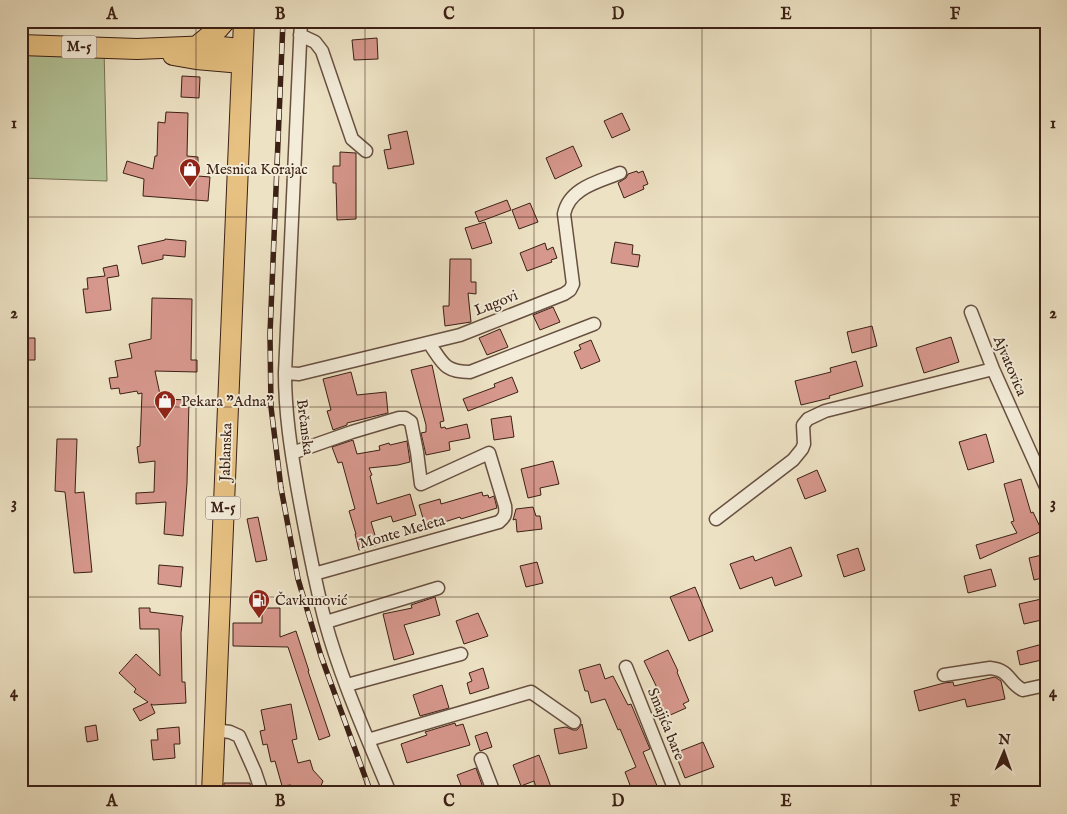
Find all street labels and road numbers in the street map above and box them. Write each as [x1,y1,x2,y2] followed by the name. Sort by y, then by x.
[62,36,96,58] road number: M-5
[472,286,520,320] street label: Lugovi
[988,332,1031,399] street label: Ajvatovica
[292,398,318,457] street label: Brčanska
[215,422,237,484] street label: Jablanska
[206,496,240,520] road number: M-5
[357,511,448,553] street label: Monte Meleta
[643,685,689,763] street label: Smajića bare

